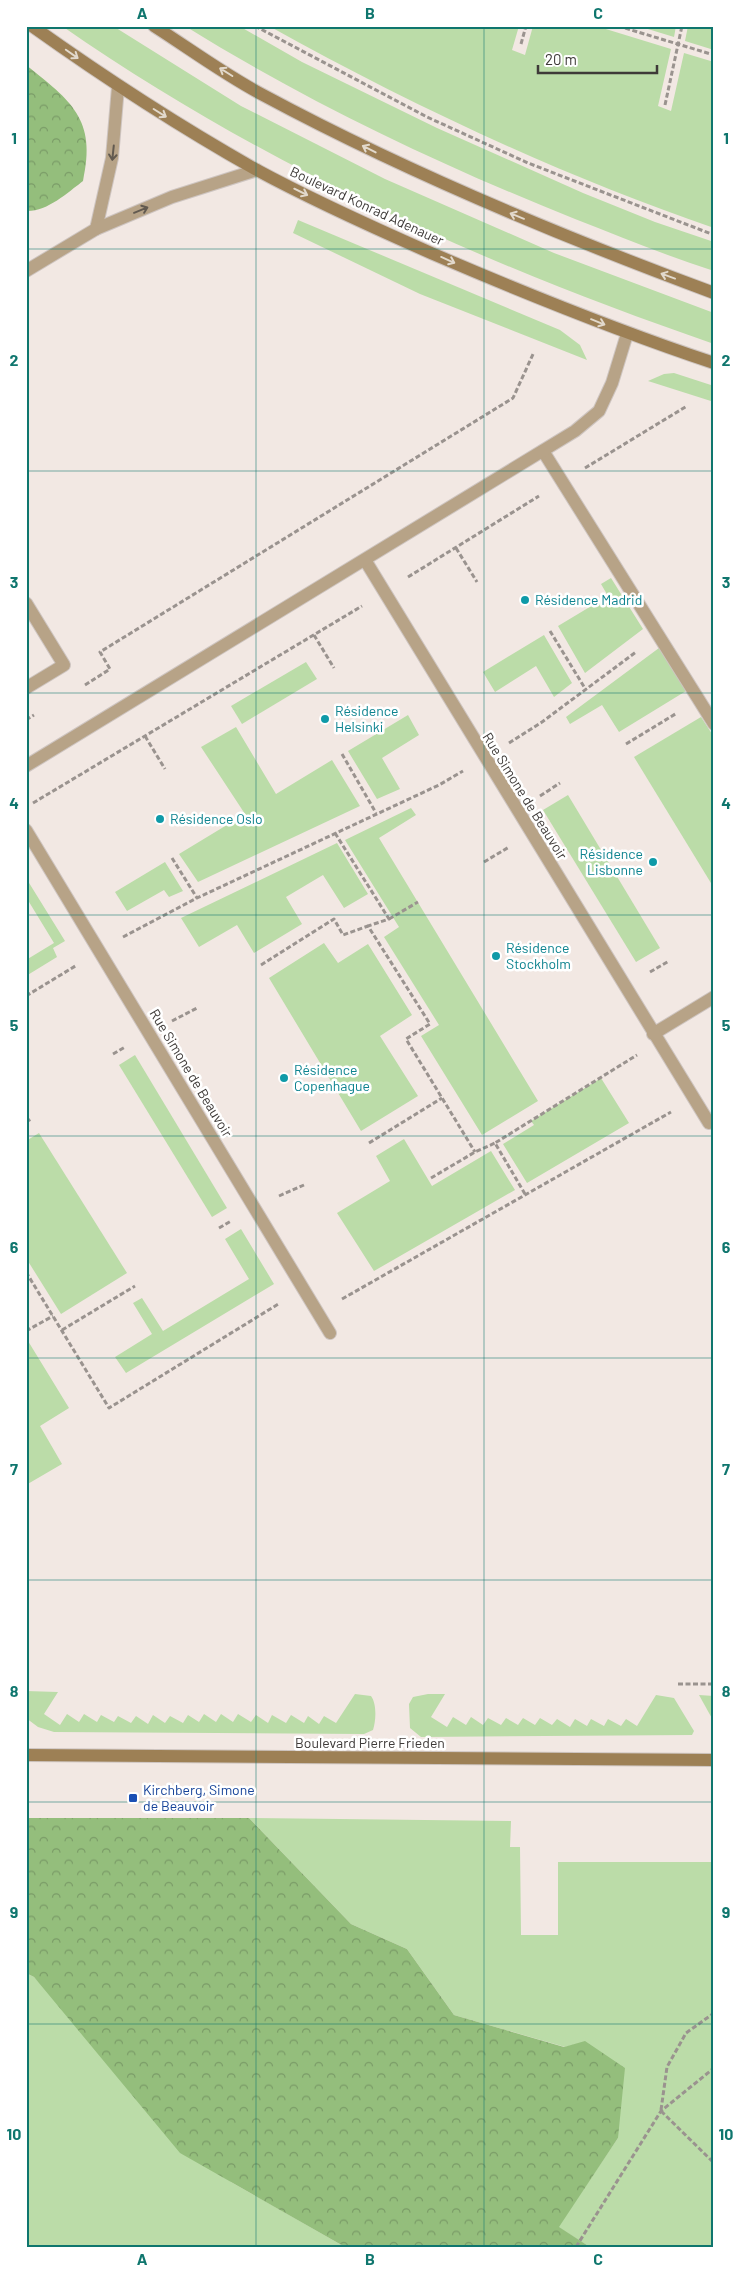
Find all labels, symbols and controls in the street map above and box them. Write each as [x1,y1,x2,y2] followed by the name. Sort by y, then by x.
[137,3,148,22] text: A
[365,3,375,22] text: B
[593,3,603,22] text: C
[538,42,656,74] scale bar
[65,49,78,60] one-way arrow
[545,50,577,68] text: 20 m
[220,67,234,77] one-way arrow
[152,108,166,118] one-way arrow
[11,128,17,147] text: 1
[723,128,729,147] text: 1
[362,144,377,153] one-way arrow
[108,145,118,161] one-way arrow
[288,162,447,249] street label: Boulevard Konrad Adenauer
[293,187,308,197] one-way arrow
[133,205,148,214] one-way arrow
[510,211,525,221] one-way arrow
[440,256,455,266] one-way arrow
[661,271,676,280] one-way arrow
[590,318,605,327] one-way arrow
[10,350,19,369] text: 2
[722,350,731,369] text: 2
[10,572,18,591] text: 3
[722,572,730,591] text: 3
[535,591,642,608] place label: Résidence Madrid
[519,594,531,606] marker: Résidence Madrid
[335,702,398,735] place label: Résidence Helsinki
[319,713,331,725] marker: Résidence Helsinki
[479,729,571,862] street label: Rue Simone de Beauvoir
[9,793,19,812] text: 4
[721,793,731,812] text: 4
[170,810,263,827] place label: Résidence Oslo
[154,813,166,825] marker: Résidence Oslo
[580,845,643,878] place label: Résidence Lisbonne
[647,856,659,868] marker: Résidence Lisbonne
[506,939,571,972] place label: Résidence Stockholm
[490,950,502,962] marker: Résidence Stockholm
[146,1006,236,1140] street label: Rue Simone de Beauvoir
[10,1015,19,1034] text: 5
[722,1015,731,1034] text: 5
[294,1061,370,1094] place label: Résidence Copenhague
[278,1072,290,1084] marker: Résidence Copenhague
[10,1237,19,1256] text: 6
[722,1237,731,1256] text: 6
[10,1459,18,1478] text: 7
[722,1459,730,1478] text: 7
[10,1681,19,1700] text: 8
[722,1681,731,1700] text: 8
[295,1734,445,1751] street label: Boulevard Pierre Frieden
[143,1781,255,1814] place label: Kirchberg, Simone de Beauvoir
[127,1792,139,1804] marker: Kirchberg, Simone de Beauvoir
[10,1902,18,1921] text: 9
[722,1902,730,1921] text: 9
[7,2124,21,2143] text: 10
[719,2124,733,2143] text: 10
[137,2249,148,2268] text: A
[365,2249,375,2268] text: B
[593,2249,603,2268] text: C

